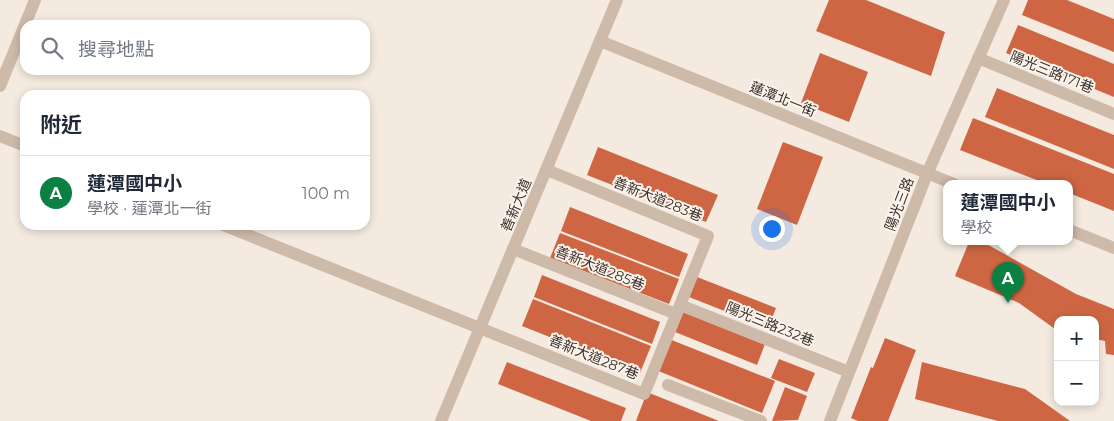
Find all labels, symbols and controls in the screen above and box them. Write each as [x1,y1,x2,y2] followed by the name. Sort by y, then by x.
[20,20,370,75] search box
[38,34,66,62] icon: search
[78,38,154,61] text: 搜尋地點
[1008,47,1096,97] street label: 陽光三路171巷
[747,78,819,120] street label: 蓮潭北一街
[40,112,82,137] text: 附近
[87,172,182,195] text: 蓮潭國中小
[611,173,705,225] street label: 善新大道283巷
[881,175,917,233] street label: 陽光三路
[497,176,535,234] street label: 善新大道
[943,180,1073,245] popup
[50,184,62,203] text: A
[302,184,350,203] text: 100 m
[960,191,1056,214] text: 蓮潭國中小
[87,199,211,218] text: 學校 · 蓮潭北一街
[759,216,785,242] your location
[960,218,993,237] text: 學校
[553,242,647,294] street label: 善新大道285巷
[992,262,1024,303] pin: A
[723,298,817,350] street label: 陽光三路232巷
[1054,316,1099,406] map controls
[1054,316,1099,361] button: +
[547,331,641,383] street label: 善新大道287巷
[1054,361,1099,406] button: −

